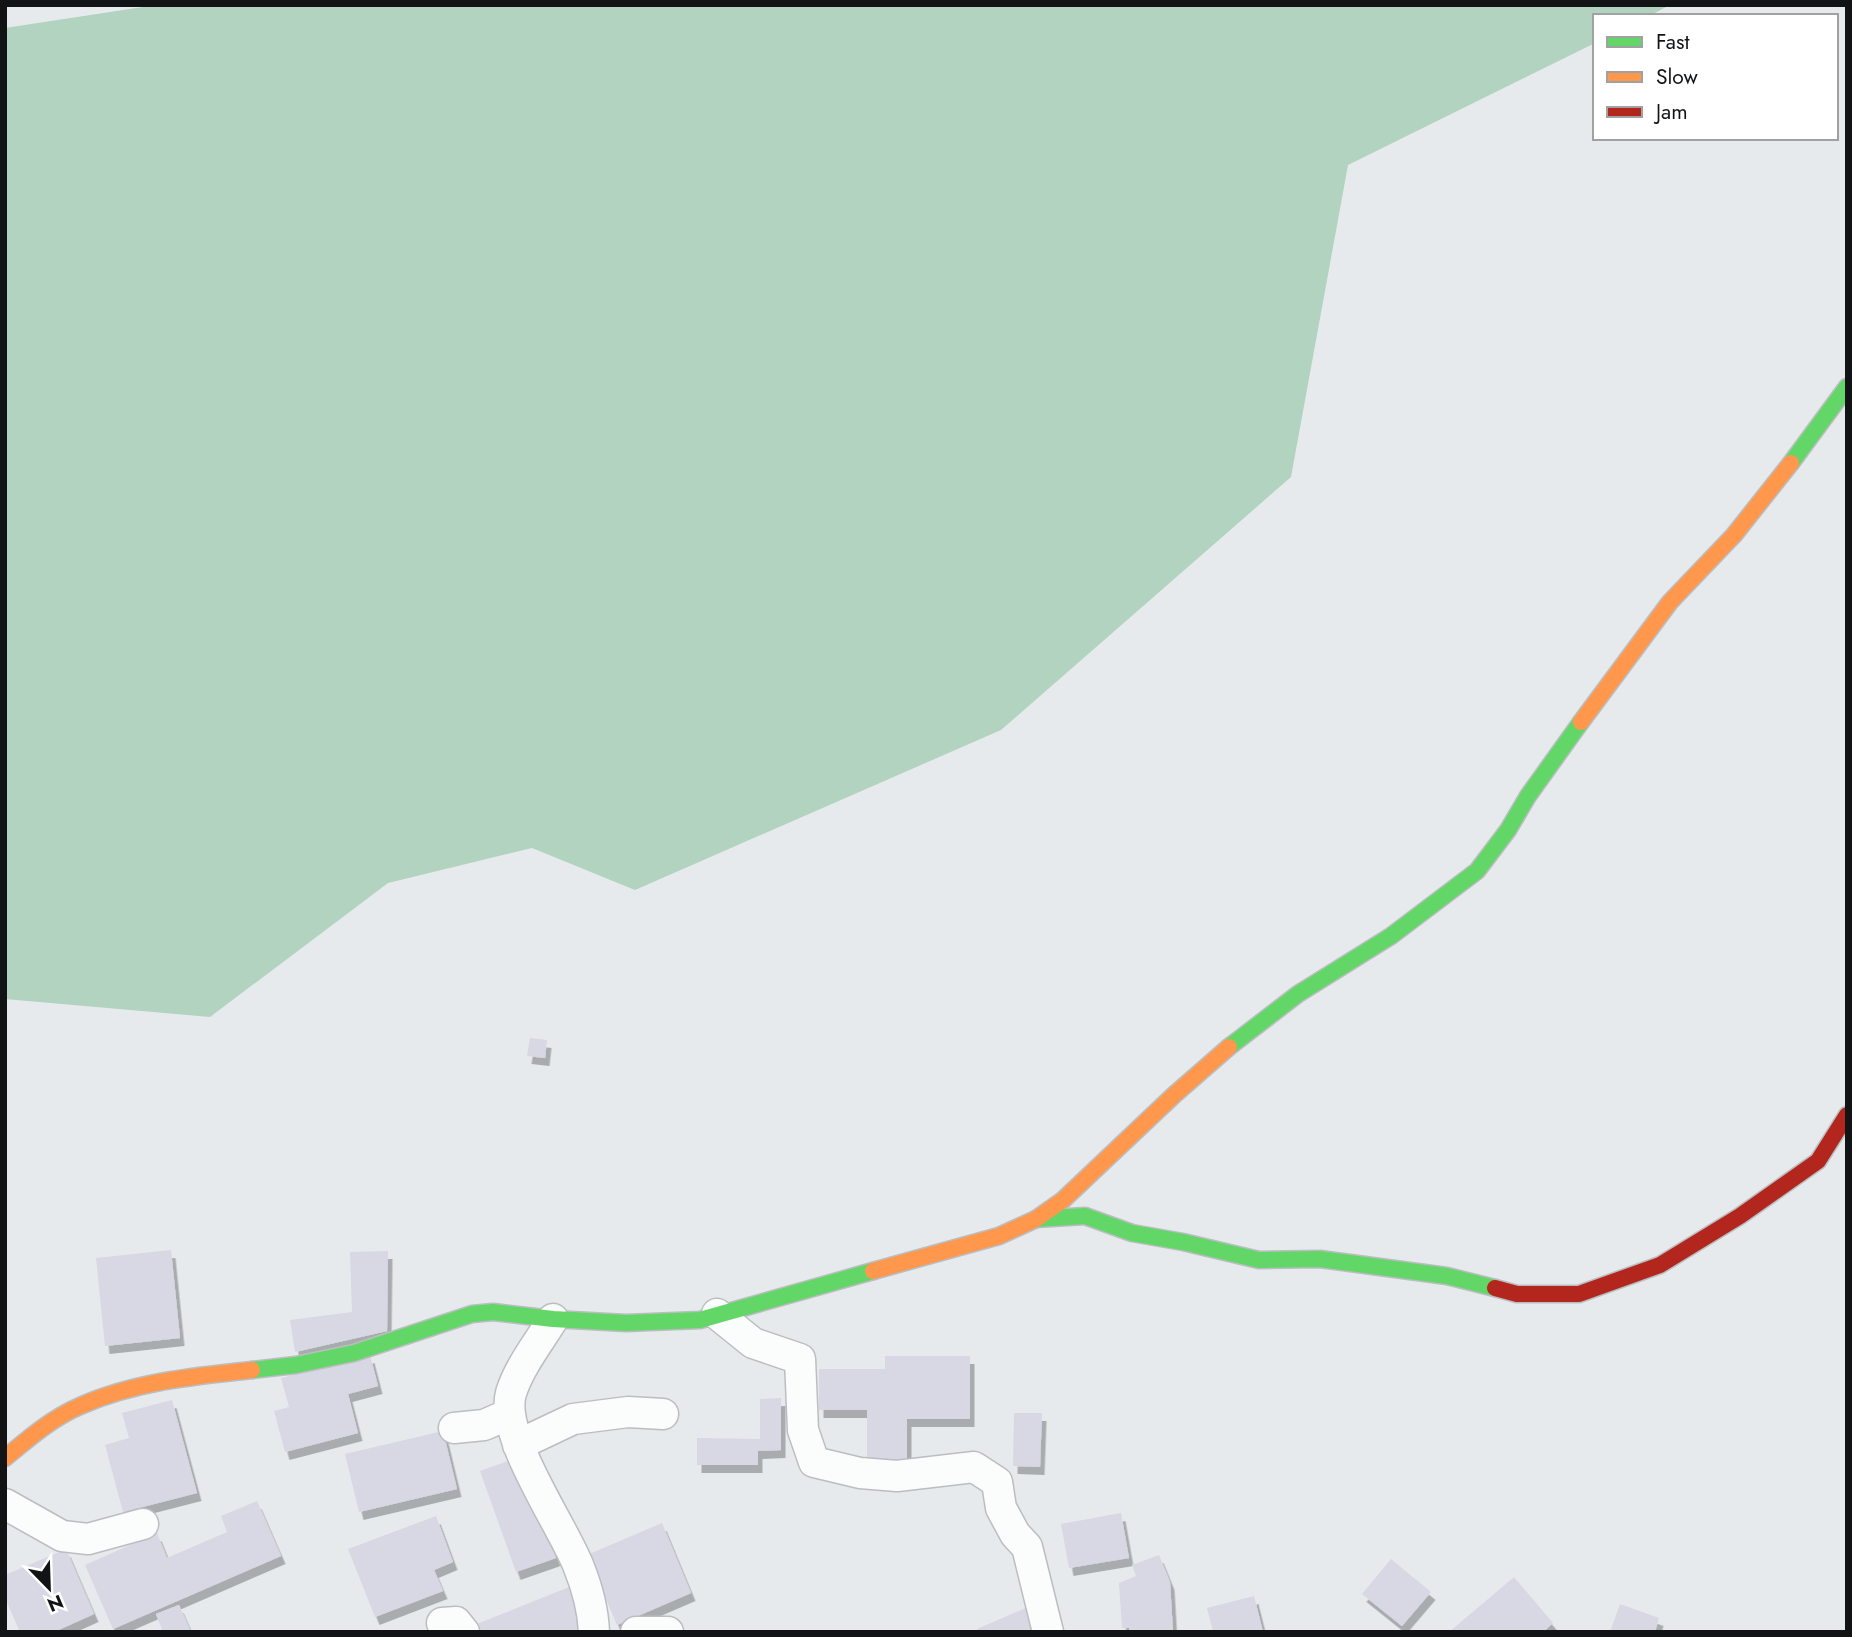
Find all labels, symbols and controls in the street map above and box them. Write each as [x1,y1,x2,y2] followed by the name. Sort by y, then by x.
[1593,14,1838,140] legend
[1656,27,1689,57] text: Fast
[1656,62,1698,92] text: Slow
[1653,97,1688,127] text: Jam
[14,1553,84,1623] north arrow
[43,1588,68,1619] text: N

